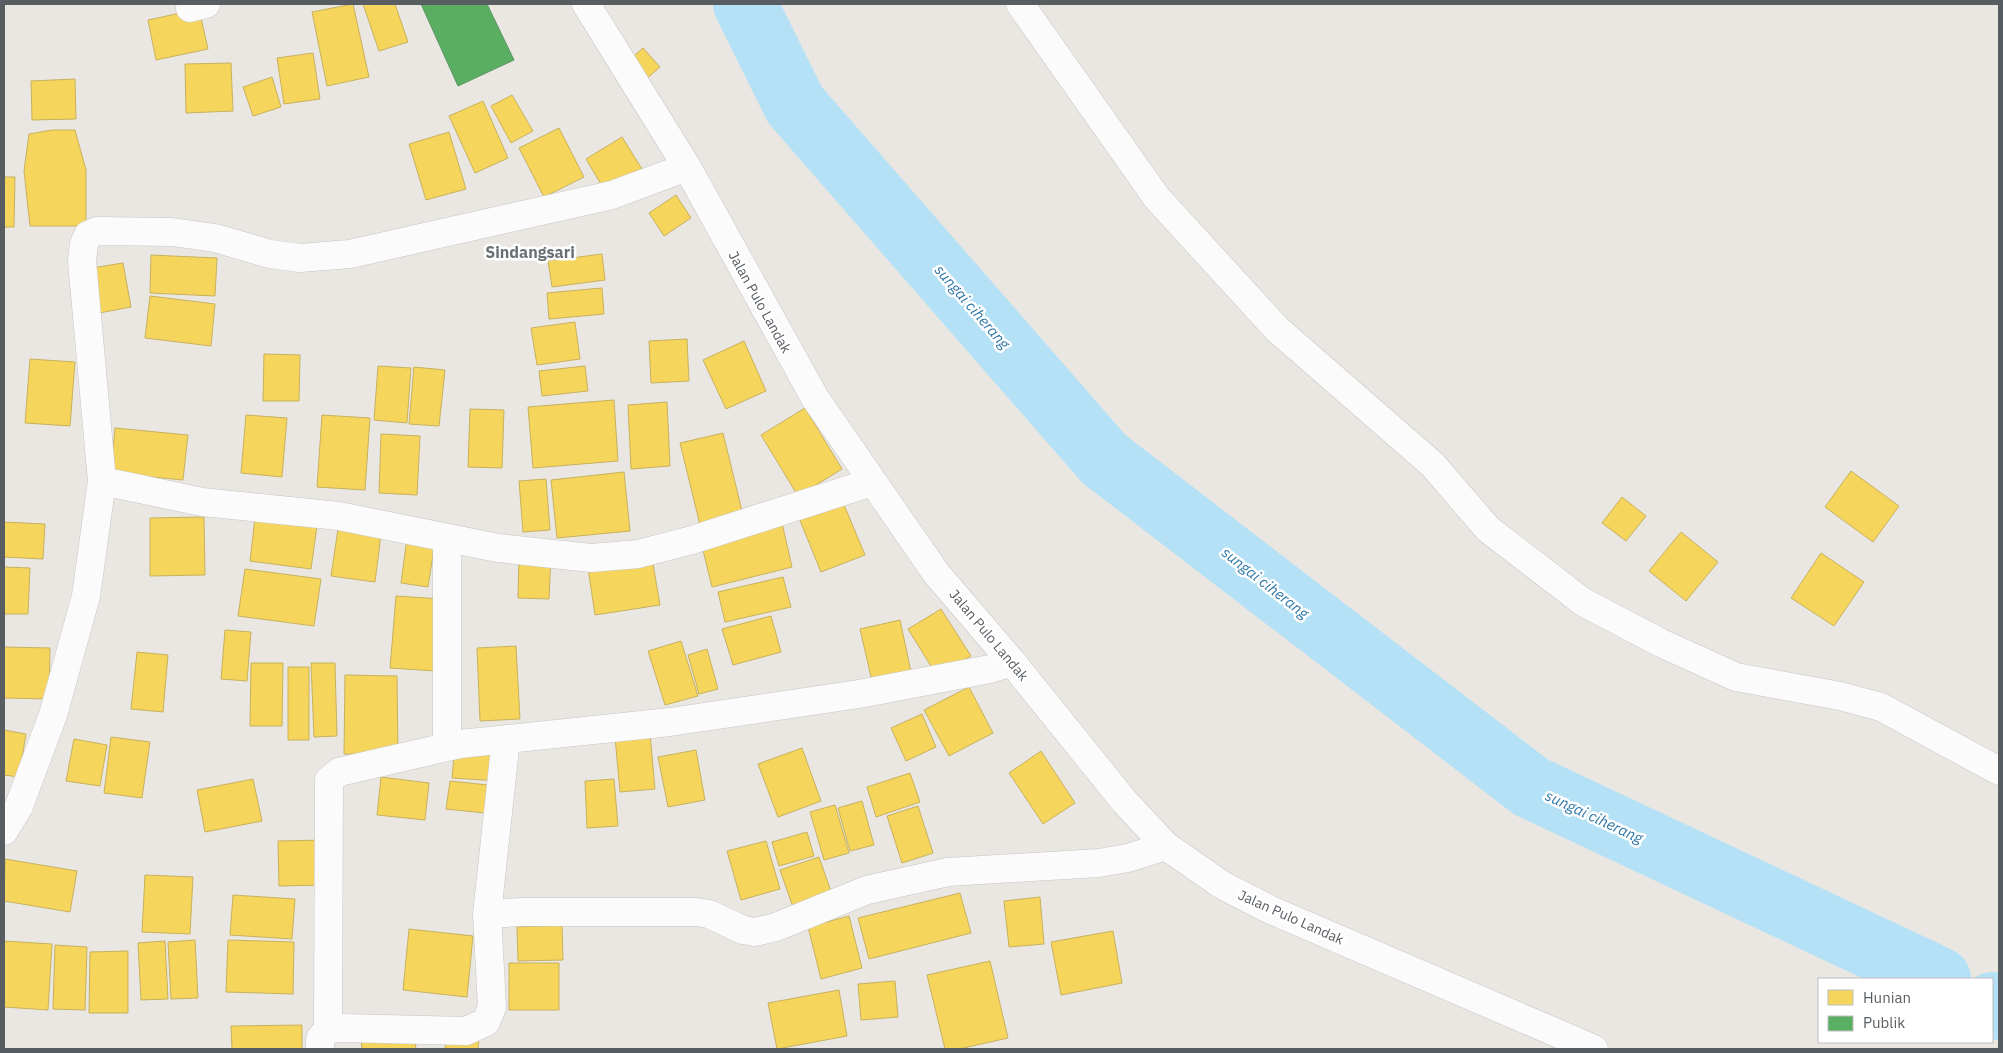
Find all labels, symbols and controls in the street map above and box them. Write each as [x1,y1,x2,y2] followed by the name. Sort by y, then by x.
[485,242,575,262] district label: Sindangsari
[725,248,796,357] street label: Jalan Pulo Landak
[931,261,1015,354] water label: sungai ciherang
[1218,543,1314,623] water label: sungai ciherang
[945,586,1033,685] street label: Jalan Pulo Landak
[1542,786,1647,848] water label: sungai ciherang
[1235,886,1347,949] street label: Jalan Pulo Landak
[1818,978,1993,1043] legend
[1863,988,1911,1007] text: Hunian
[1863,1013,1905,1032] text: Publik

